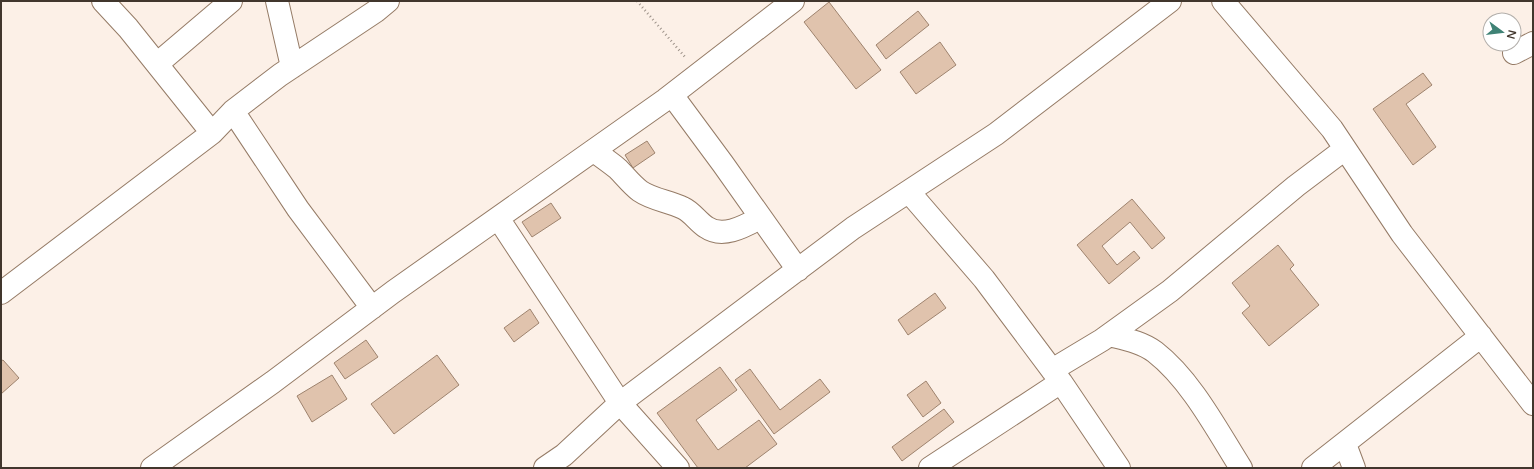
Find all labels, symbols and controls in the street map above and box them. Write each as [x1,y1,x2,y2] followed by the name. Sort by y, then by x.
[1482,12,1522,52] north arrow
[1504,29,1519,40] text: N

